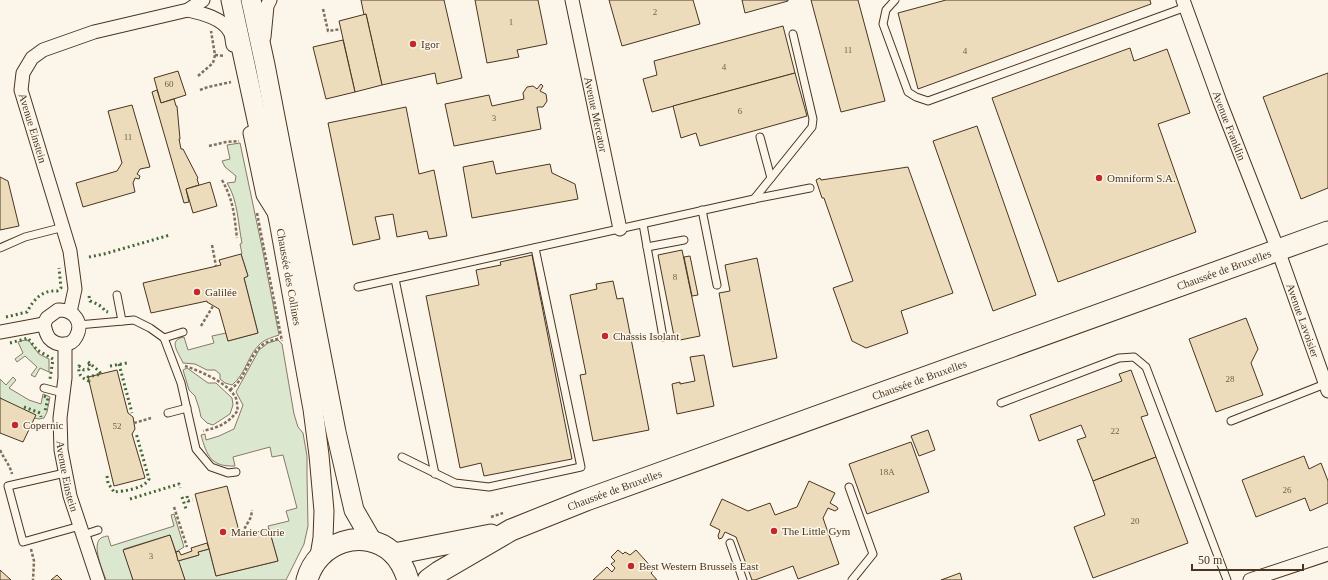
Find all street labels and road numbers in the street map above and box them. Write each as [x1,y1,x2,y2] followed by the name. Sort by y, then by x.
[582,76,610,154] street label: Avenue Mercator
[1211,89,1248,163] street label: Avenue Franklin
[17,92,49,165] street label: Avenue Einstein
[274,227,304,326] street label: Chaussée des Collines
[1175,247,1273,292] street label: Chaussée de Bruxelles
[1284,282,1322,359] street label: Avenue Lavoisier
[870,357,968,402] street label: Chaussée de Bruxelles
[55,440,81,513] street label: Avenue Einstein
[566,467,663,513] street label: Chaussée de Bruxelles

